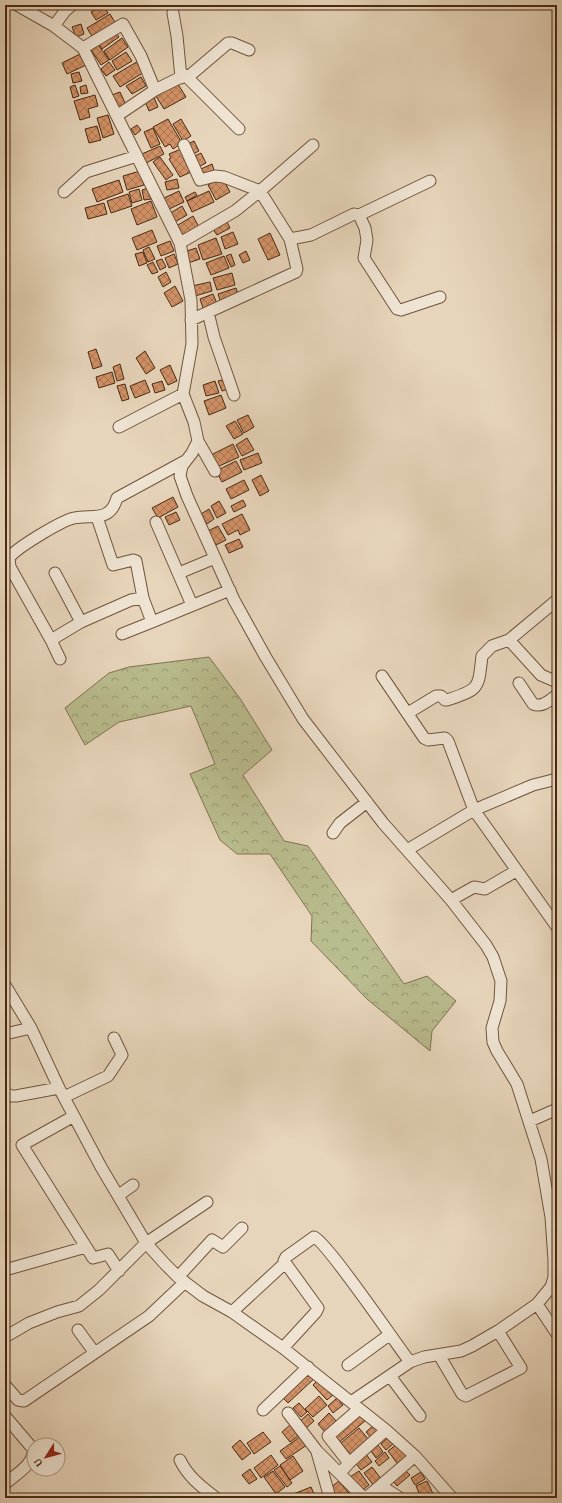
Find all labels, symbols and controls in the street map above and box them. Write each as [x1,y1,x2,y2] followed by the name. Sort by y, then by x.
[26,1437,66,1477] north arrow
[29,1455,47,1471] text: U

